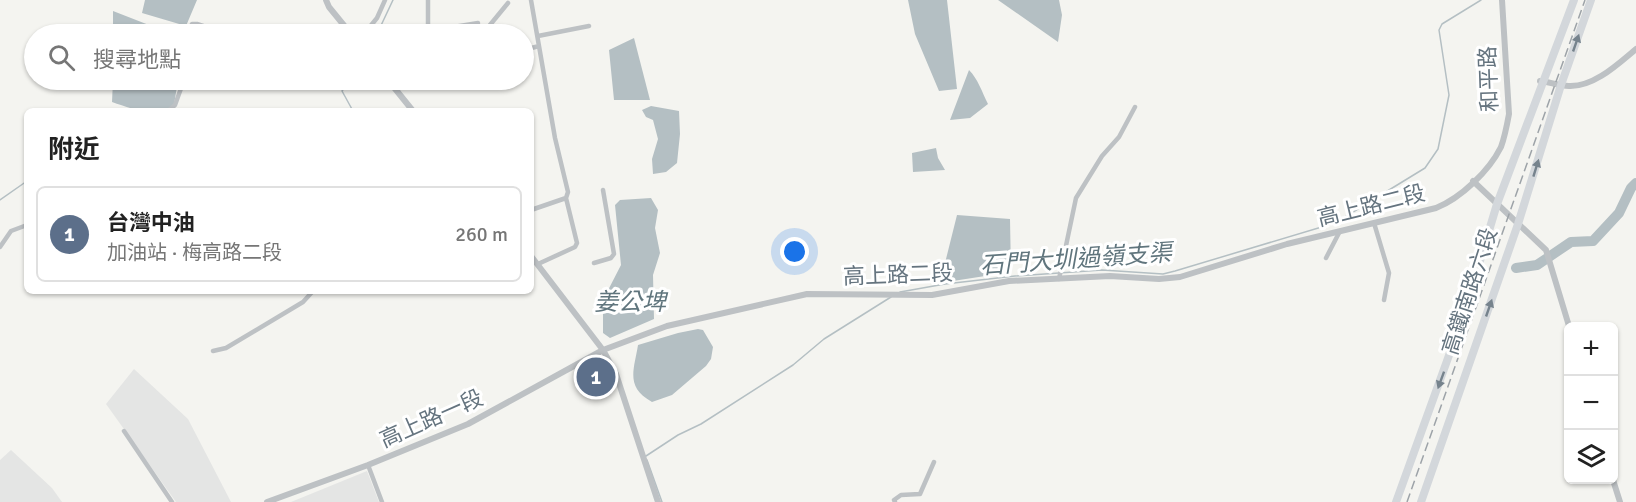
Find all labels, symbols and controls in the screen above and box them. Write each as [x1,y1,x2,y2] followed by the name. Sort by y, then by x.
[24,24,534,90] search box
[1572,33,1582,51] one-way arrow
[45,41,78,74] icon: search
[93,46,181,73] text: 搜尋地點
[1474,46,1503,112] street label: 和平路
[48,134,100,166] text: 附近
[1531,159,1541,177] one-way arrow
[1314,179,1428,232] street label: 高上路二段
[107,209,195,236] text: 台灣中油
[64,222,75,247] text: 1
[455,222,508,247] text: 260 m
[1436,224,1503,358] street label: 高鐵南路六段
[780,237,809,266] your location
[979,237,1176,281] water label: 石門大圳過嶺支渠
[107,240,282,265] text: 加油站 · 梅高路二段
[843,259,953,290] street label: 高上路二段
[594,287,669,317] water label: 姜公埤
[1484,299,1494,317] one-way arrow
[1564,322,1618,484] map controls
[1564,322,1618,376] button: +
[576,354,616,400] pin: 1
[1435,371,1445,389] one-way arrow
[1564,376,1618,430] button: −
[375,384,487,453] street label: 高上路一段
[1564,430,1618,484] button: layers

